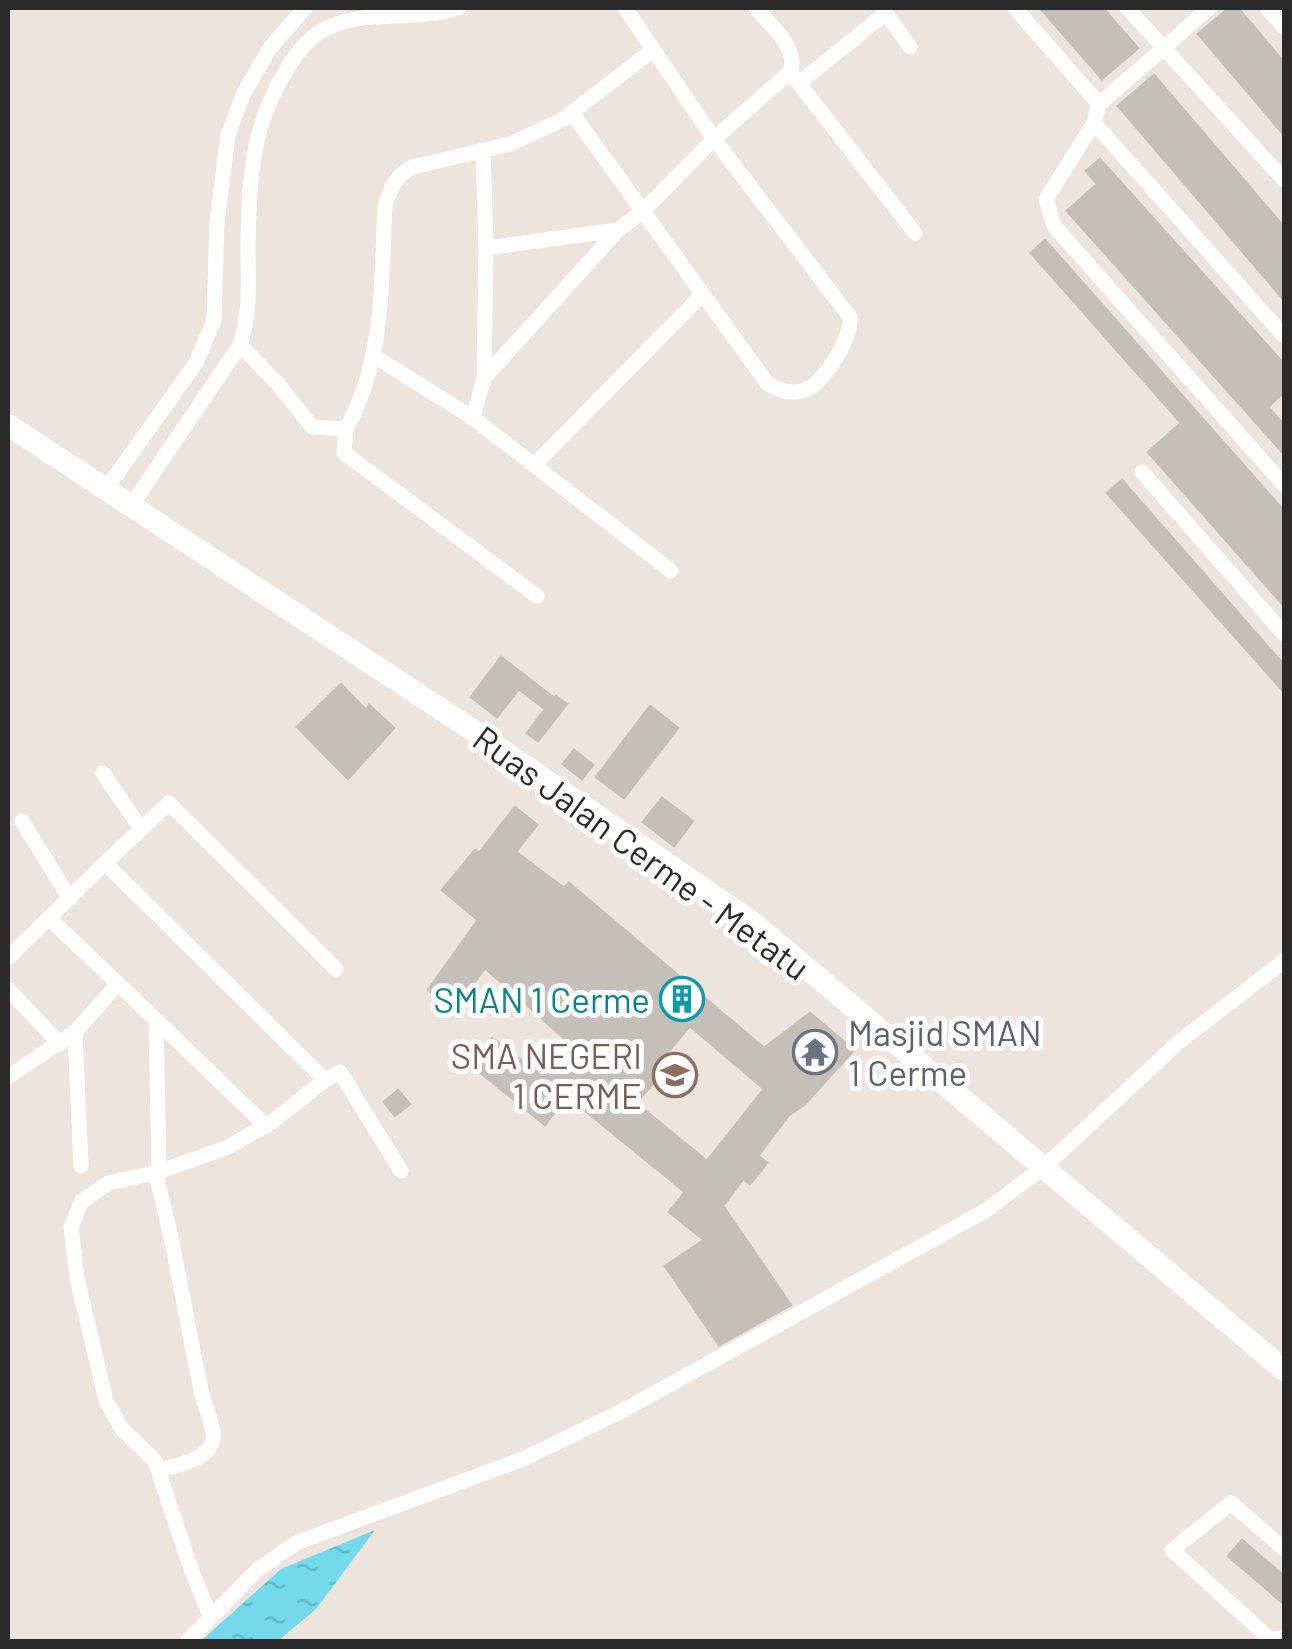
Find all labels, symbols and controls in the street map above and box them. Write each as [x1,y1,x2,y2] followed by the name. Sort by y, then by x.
[466,716,818,988] street label: Ruas Jalan Cerme - Metatu
[659,976,705,1022] building icon: SMAN 1 Cerme
[433,978,650,1020] place label: SMAN 1 Cerme
[848,1011,1042,1093] place label: Masjid SMAN 1 Cerme
[792,1029,838,1075] temple icon: Masjid SMAN 1 Cerme
[451,1034,642,1116] place label: SMA NEGERI 1 CERME
[652,1052,698,1098] school or university icon: SMA NEGERI 1 CERME

